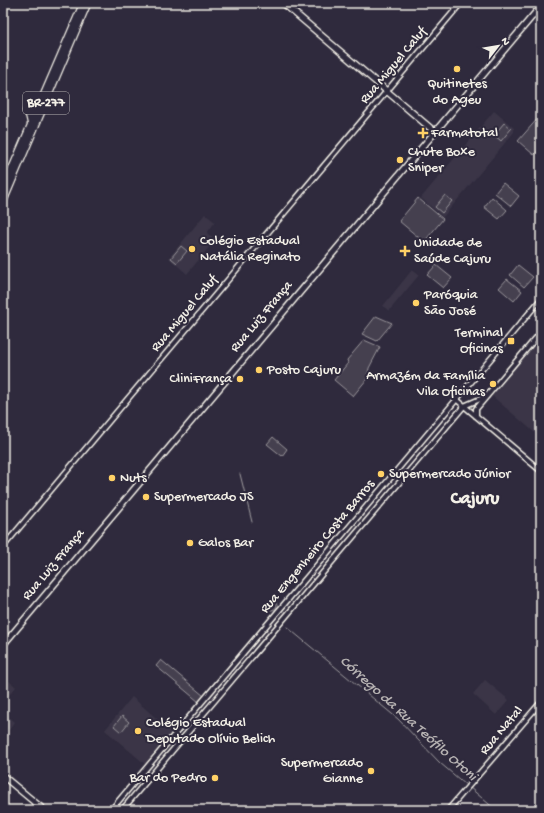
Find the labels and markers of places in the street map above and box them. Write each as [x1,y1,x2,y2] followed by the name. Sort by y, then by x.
[452,64,462,74] marker: Quitinetes do Ageu
[427,76,488,109] place label: Quitinetes do Ageu
[430,125,498,142] place label: Farmatotal
[418,128,428,138] marker: Farmatotal
[408,144,476,177] place label: Chute Boxe Sniper
[395,155,405,165] marker: Chute Boxe Sniper
[200,233,301,266] place label: Colégio Estadual Natália Reginato
[414,235,492,268] place label: Unidade de Saúde Cajuru
[187,244,197,254] marker: Colégio Estadual Natália Reginato
[399,245,411,257] marker: Unidade de Saúde Cajuru
[423,287,479,320] place label: Paróquia São José
[411,298,421,308] marker: Paróquia São José
[454,325,504,358] place label: Terminal Oficinas
[506,336,516,346] marker: Terminal Oficinas
[266,362,341,379] place label: Posto Cajuru
[254,365,264,375] marker: Posto Cajuru
[366,368,486,401] place label: Armazém da Família Vila Oficinas
[170,371,233,388] place label: CliniFrança
[235,374,245,384] marker: CliniFrança
[488,379,498,389] marker: Armazém da Família Vila Oficinas
[389,466,512,483] place label: Supermercado Júnior
[376,469,386,479] marker: Supermercado Júnior
[120,470,147,487] place label: Nuts
[107,473,117,483] marker: Nuts
[154,489,254,506] place label: Supermercado JS
[141,492,151,502] marker: Supermercado JS
[198,535,254,552] place label: Galos Bar
[185,538,195,548] marker: Galos Bar
[145,715,276,748] place label: Colégio Estadual Deputado Olívio Belich
[133,726,143,736] marker: Colégio Estadual Deputado Olívio Belich
[281,755,364,788] place label: Supermercado Gianne
[366,766,376,776] marker: Supermercado Gianne
[129,770,207,787] place label: Bar do Pedro
[210,773,220,783] marker: Bar do Pedro

